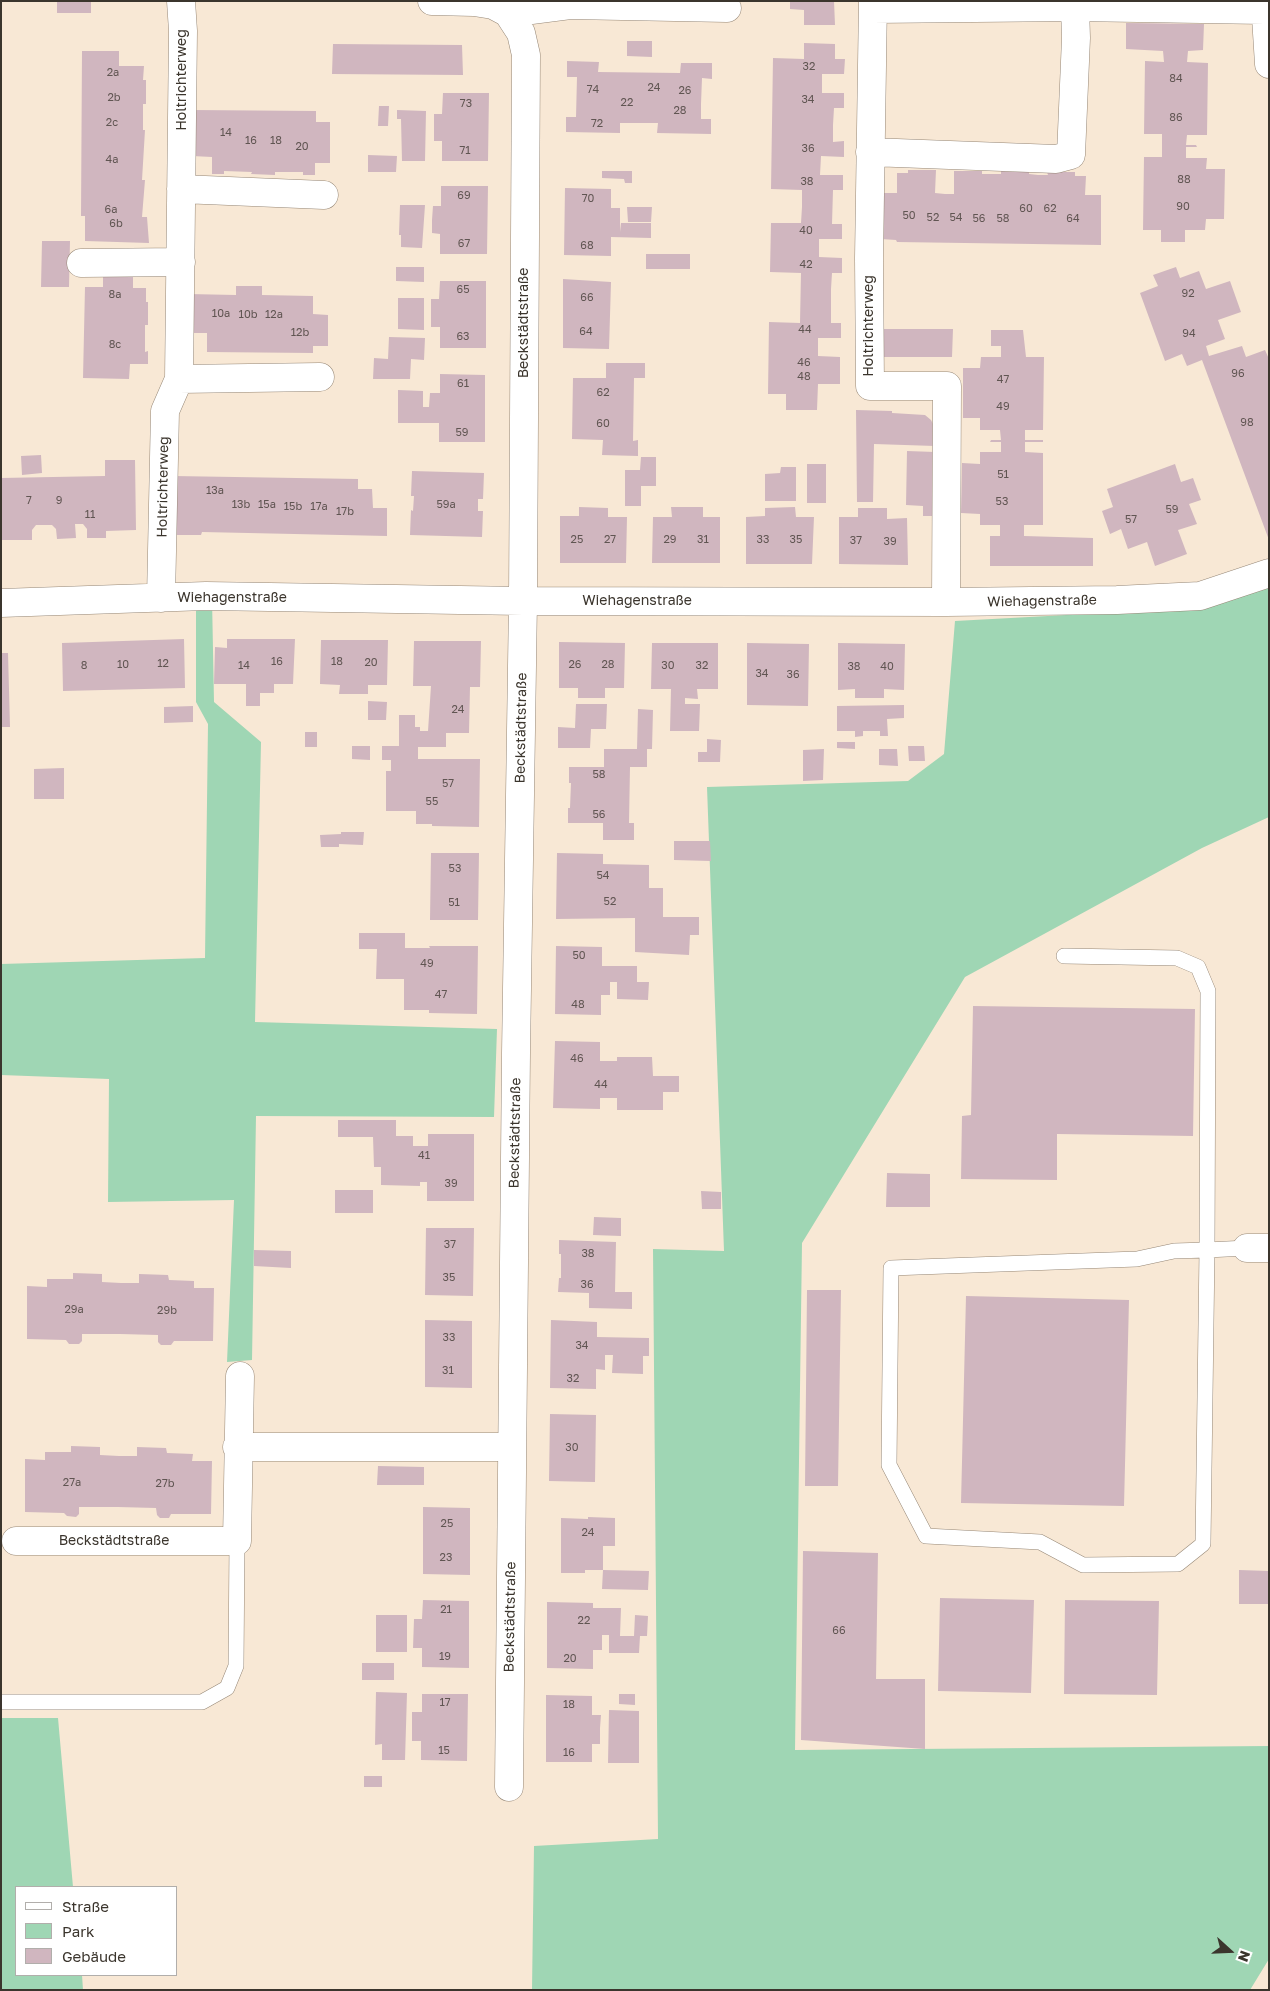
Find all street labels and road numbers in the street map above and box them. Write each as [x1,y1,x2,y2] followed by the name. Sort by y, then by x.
[174,29,190,131] street label: Holtrichterweg
[516,268,532,378] street label: Beckstädtstraße
[861,275,877,377] street label: Holtrichterweg
[154,436,172,538] street label: Holtrichterweg
[177,590,287,606] street label: Wiehagenstraße
[987,592,1097,610] street label: Wiehagenstraße
[582,593,692,609] street label: Wiehagenstraße
[512,673,530,783] street label: Beckstädtstraße
[506,1078,524,1188] street label: Beckstädtstraße
[59,1533,169,1549] street label: Beckstädtstraße
[501,1562,519,1672] street label: Beckstädtstraße

